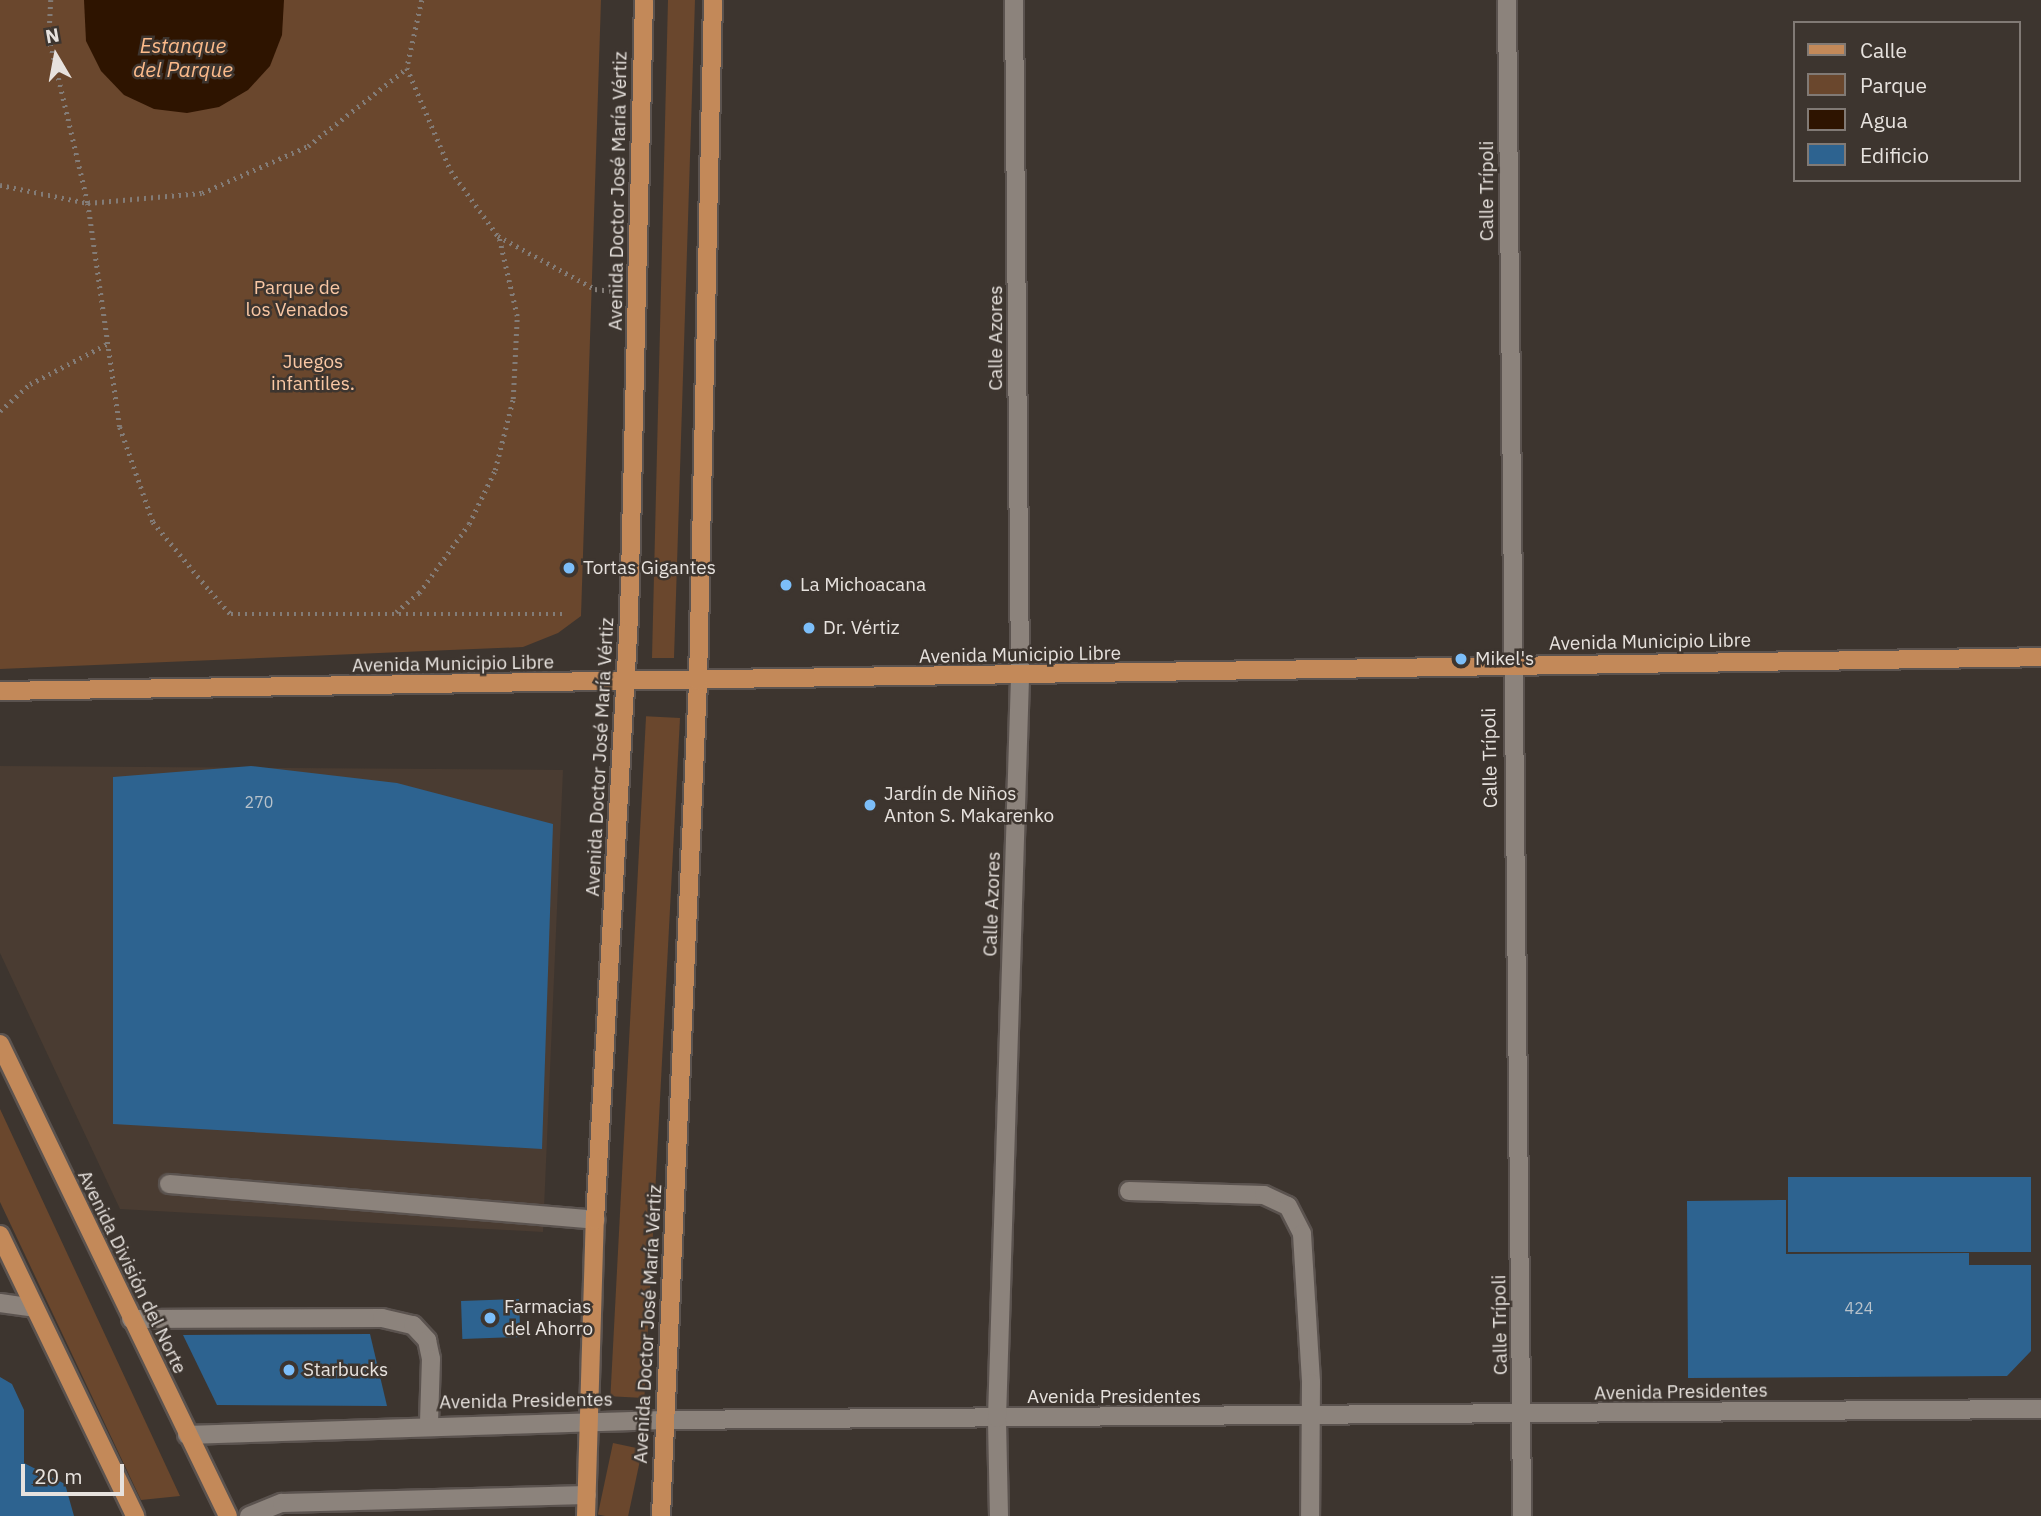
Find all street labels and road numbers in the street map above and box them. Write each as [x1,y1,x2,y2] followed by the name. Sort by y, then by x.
[604,51,632,331] street label: Avenida Doctor José María Vértiz
[1476,141,1498,241] street label: Calle Trípoli
[985,285,1007,391] street label: Calle Azores
[581,617,619,897] street label: Avenida Doctor José María Vértiz
[1549,629,1751,655] street label: Avenida Municipio Libre
[919,642,1121,668] street label: Avenida Municipio Libre
[352,651,554,677] street label: Avenida Municipio Libre
[1478,708,1502,808] street label: Calle Trípoli
[979,851,1005,957] street label: Calle Azores
[73,1167,191,1377] street label: Avenida División del Norte
[629,1184,667,1464] street label: Avenida Doctor José María Vértiz
[1488,1275,1512,1375] street label: Calle Trípoli
[1594,1379,1768,1405] street label: Avenida Presidentes
[1027,1386,1201,1408] street label: Avenida Presidentes
[439,1388,613,1414] street label: Avenida Presidentes

